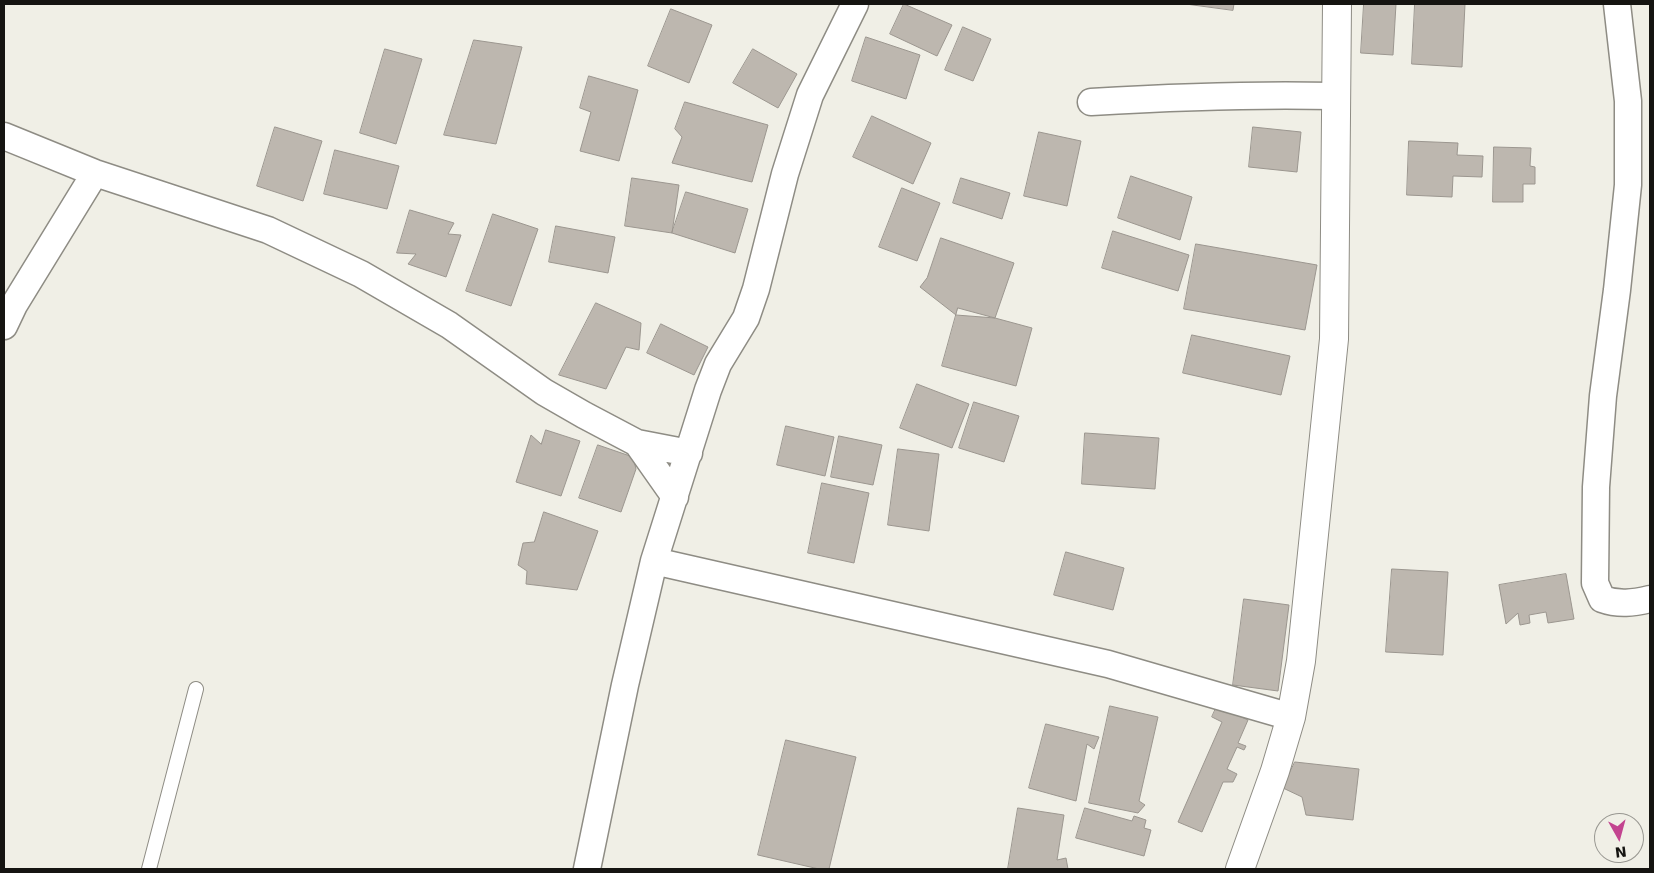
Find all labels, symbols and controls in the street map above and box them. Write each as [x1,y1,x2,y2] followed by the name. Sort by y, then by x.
[1594,813,1644,863] north arrow
[1614,843,1627,861] text: N

